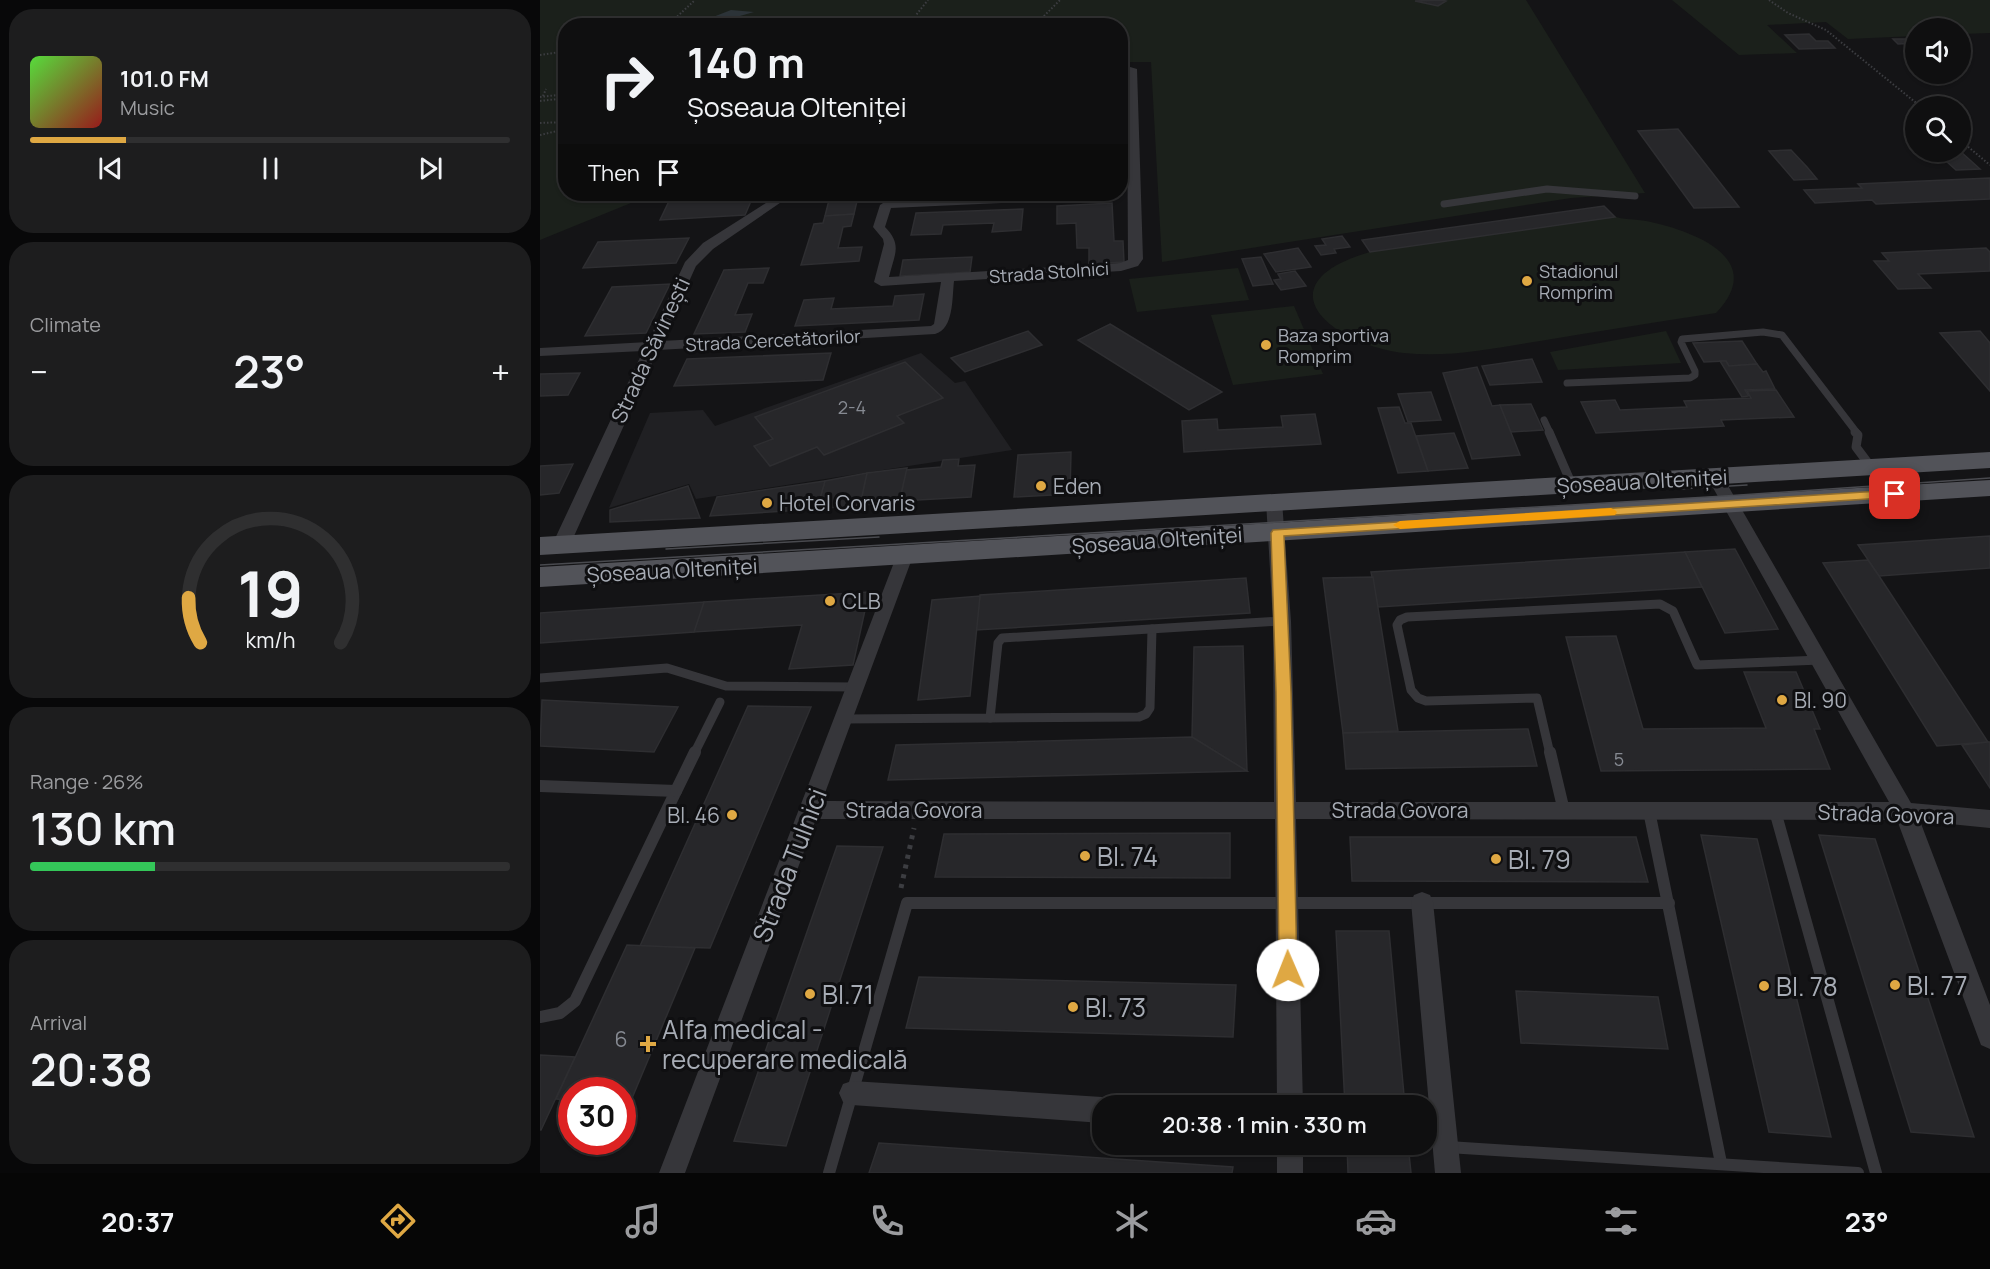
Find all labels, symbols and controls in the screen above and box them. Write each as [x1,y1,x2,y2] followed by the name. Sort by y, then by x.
[1905,18,1971,162] map controls
[1905,18,1971,84] button: sound
[687,33,805,91] text: 140 m
[588,42,666,120] icon: right
[120,64,209,94] text: 101.0 FM
[687,88,907,125] text: Șoseaua Olteniței
[120,94,175,121] text: Music
[1905,96,1971,162] button: search
[94,152,127,185] icon: previous
[254,152,287,185] icon: pause
[414,152,447,185] icon: next
[652,156,685,189] icon: arrive
[588,158,640,188] text: Then
[988,256,1110,288] street label: Strada Stolnici
[1539,259,1618,304] place label: Stadionul Romprim
[604,273,696,427] street label: Strada Săvinești
[1520,274,1534,288] marker: Stadionul Romprim
[30,311,101,338] text: Climate
[685,323,862,357] street label: Strada Cercetătorilor
[1278,323,1389,368] place label: Baza sportiva Romprim
[1259,338,1273,352] marker: Baza sportiva Romprim
[233,340,306,402] text: 23°
[30,349,48,394] text: −
[491,349,510,394] text: +
[838,395,866,419] house number: 2-4
[1556,463,1728,499] street label: Șoseaua Olteniței
[1869,468,1920,519] pin
[1053,472,1102,500] place label: Eden
[1878,477,1911,510] icon: arrive
[1034,479,1048,493] marker: Eden
[779,489,915,517] place label: Hotel Corvaris
[760,496,774,510] marker: Hotel Corvaris
[1071,520,1243,560] street label: Șoseaua Olteniței
[237,551,303,637] text: 19
[586,552,758,588] street label: Șoseaua Olteniței
[842,587,881,615] place label: CLB
[823,594,837,608] marker: CLB
[245,626,295,655] text: km/h
[1794,686,1847,714] place label: Bl. 90
[1775,693,1789,707] marker: Bl. 90
[1614,747,1624,771] house number: 5
[30,768,144,795] text: Range · 26%
[743,783,835,947] street label: Strada Tulnici
[846,796,982,824] street label: Strada Govora
[1332,796,1468,824] street label: Strada Govora
[30,797,176,859] text: 130 km
[1817,798,1955,830] street label: Strada Govora
[667,801,720,829] place label: Bl. 46
[725,808,739,822] marker: Bl. 46
[1097,838,1158,874] place label: Bl. 74
[1508,841,1571,877] place label: Bl. 79
[1078,849,1092,863] marker: Bl. 74
[1489,852,1503,866] marker: Bl. 79
[1256,938,1320,1002] position arrow
[1907,967,1968,1003] place label: Bl. 77
[1776,968,1838,1004] place label: Bl. 78
[822,976,874,1012] place label: Bl.71
[1888,978,1902,992] marker: Bl. 77
[1757,979,1771,993] marker: Bl. 78
[803,987,817,1001] marker: Bl.71
[1085,989,1146,1025] place label: Bl. 73
[1066,1000,1080,1014] marker: Bl. 73
[30,1009,87,1036] text: Arrival
[662,1011,907,1077] place label: Alfa medical - recuperare medicală
[614,1025,628,1053] house number: 6
[639,1035,657,1053] marker: Alfa medical - recuperare medicală
[30,1038,153,1100] text: 20:38
[558,1077,636,1155] speed limit sign: 30
[1162,1110,1367,1140] text: 20:38 · 1 min · 330 m
[377,1200,419,1242] icon: directions
[622,1200,664,1242] icon: music
[866,1200,908,1242] icon: phone
[1111,1200,1153,1242] icon: climate
[1355,1200,1397,1242] icon: car
[1600,1200,1642,1242] icon: filters
[101,1203,175,1240] text: 20:37
[1845,1203,1889,1240] text: 23°

